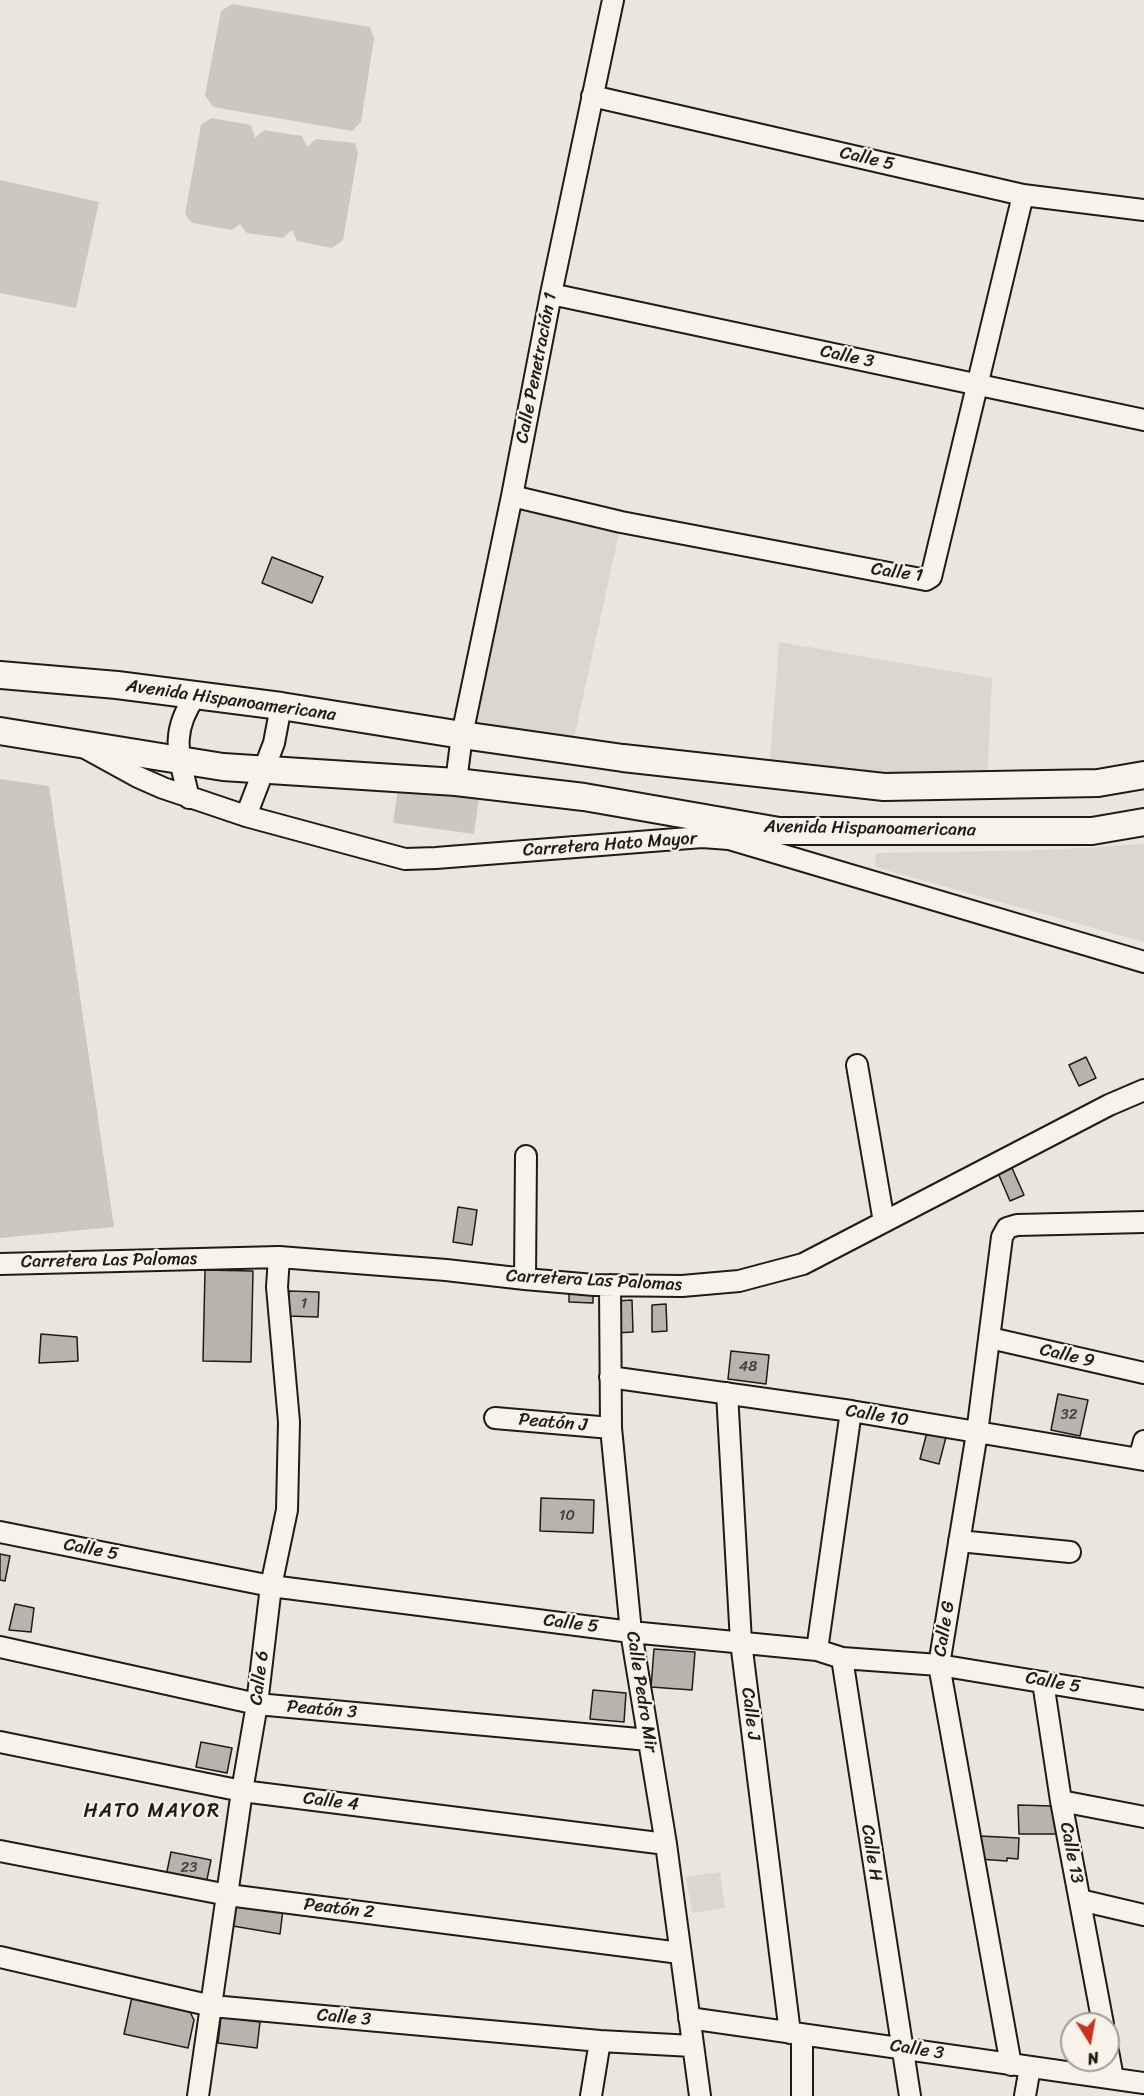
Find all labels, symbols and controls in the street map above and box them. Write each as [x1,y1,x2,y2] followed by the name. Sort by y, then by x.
[838,142,896,176] street label: Calle 5
[512,291,562,445] street label: Calle Penetración 1
[818,341,876,373] street label: Calle 3
[870,559,924,587] street label: Calle 1
[125,676,337,726] street label: Avenida Hispanoamericana
[764,816,976,842] street label: Avenida Hispanoamericana
[522,828,698,862] street label: Carretera Hato Mayor
[21,1249,197,1273] street label: Carretera Las Palomas
[506,1266,682,1296] street label: Carretera Las Palomas
[301,1295,307,1313] house number: 1
[1038,1339,1096,1373] street label: Calle 9
[739,1358,757,1376] house number: 48
[844,1400,910,1432] street label: Calle 10
[1061,1406,1077,1424] house number: 32
[518,1409,588,1437] street label: Peatón J
[559,1507,575,1525] house number: 10
[62,1534,120,1566] street label: Calle 5
[930,1600,960,1658] street label: Calle G
[542,1610,600,1638] street label: Calle 5
[621,1630,661,1754] street label: Calle Pedro Mir
[246,1650,274,1706] street label: Calle 6
[1024,1668,1082,1698] street label: Calle 5
[736,1686,764,1742] street label: Calle J
[286,1696,358,1724] street label: Peatón 3
[302,1788,360,1816] street label: Calle 4
[84,1800,220,1824] district label: HATO MAYOR
[1054,1820,1088,1886] street label: Calle 13
[856,1823,886,1883] street label: Calle H
[181,1859,197,1877] house number: 23
[302,1894,376,1924] street label: Peatón 2
[316,2005,372,2031] street label: Calle 3
[1060,2012,1120,2072] north arrow
[888,2035,946,2065] street label: Calle 3
[1085,2043,1101,2073] text: N

